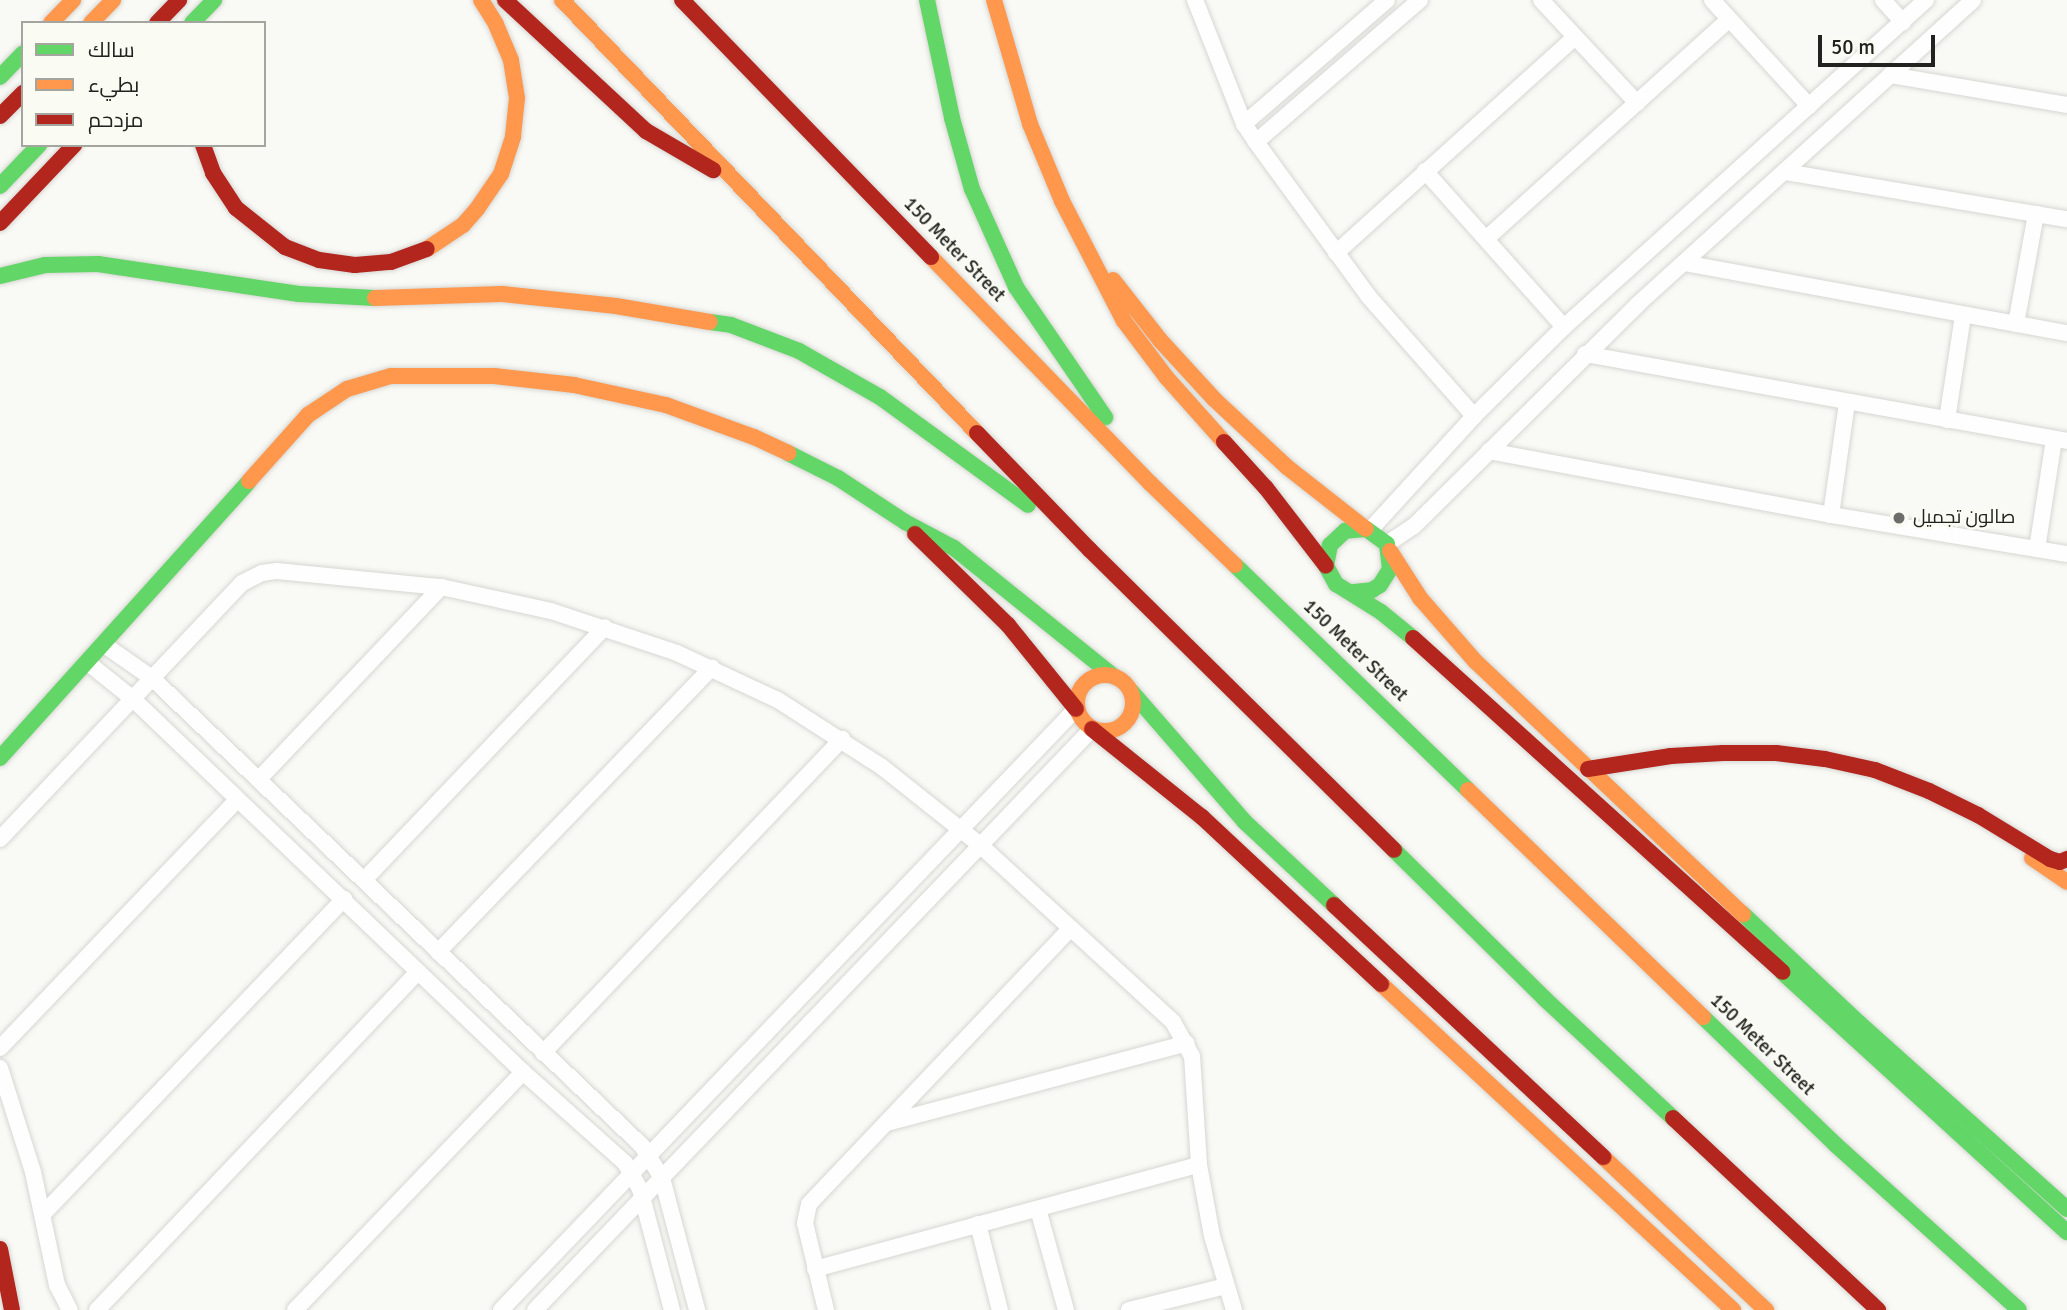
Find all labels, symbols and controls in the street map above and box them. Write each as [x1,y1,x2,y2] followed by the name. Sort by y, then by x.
[21,21,266,147] legend
[1822,21,1939,65] scale bar
[1831,34,1875,60] text: 50 m
[88,37,135,63] text: سالك
[88,72,139,98] text: بطيء
[88,107,143,133] text: مزدحم
[898,193,1010,307] street label: 150 Meter Street
[1913,507,2015,529] place label: صالون تجميل
[1891,510,1907,526] marker: صالون تجميل
[1298,595,1412,707] street label: 150 Meter Street
[1705,989,1819,1101] street label: 150 Meter Street

